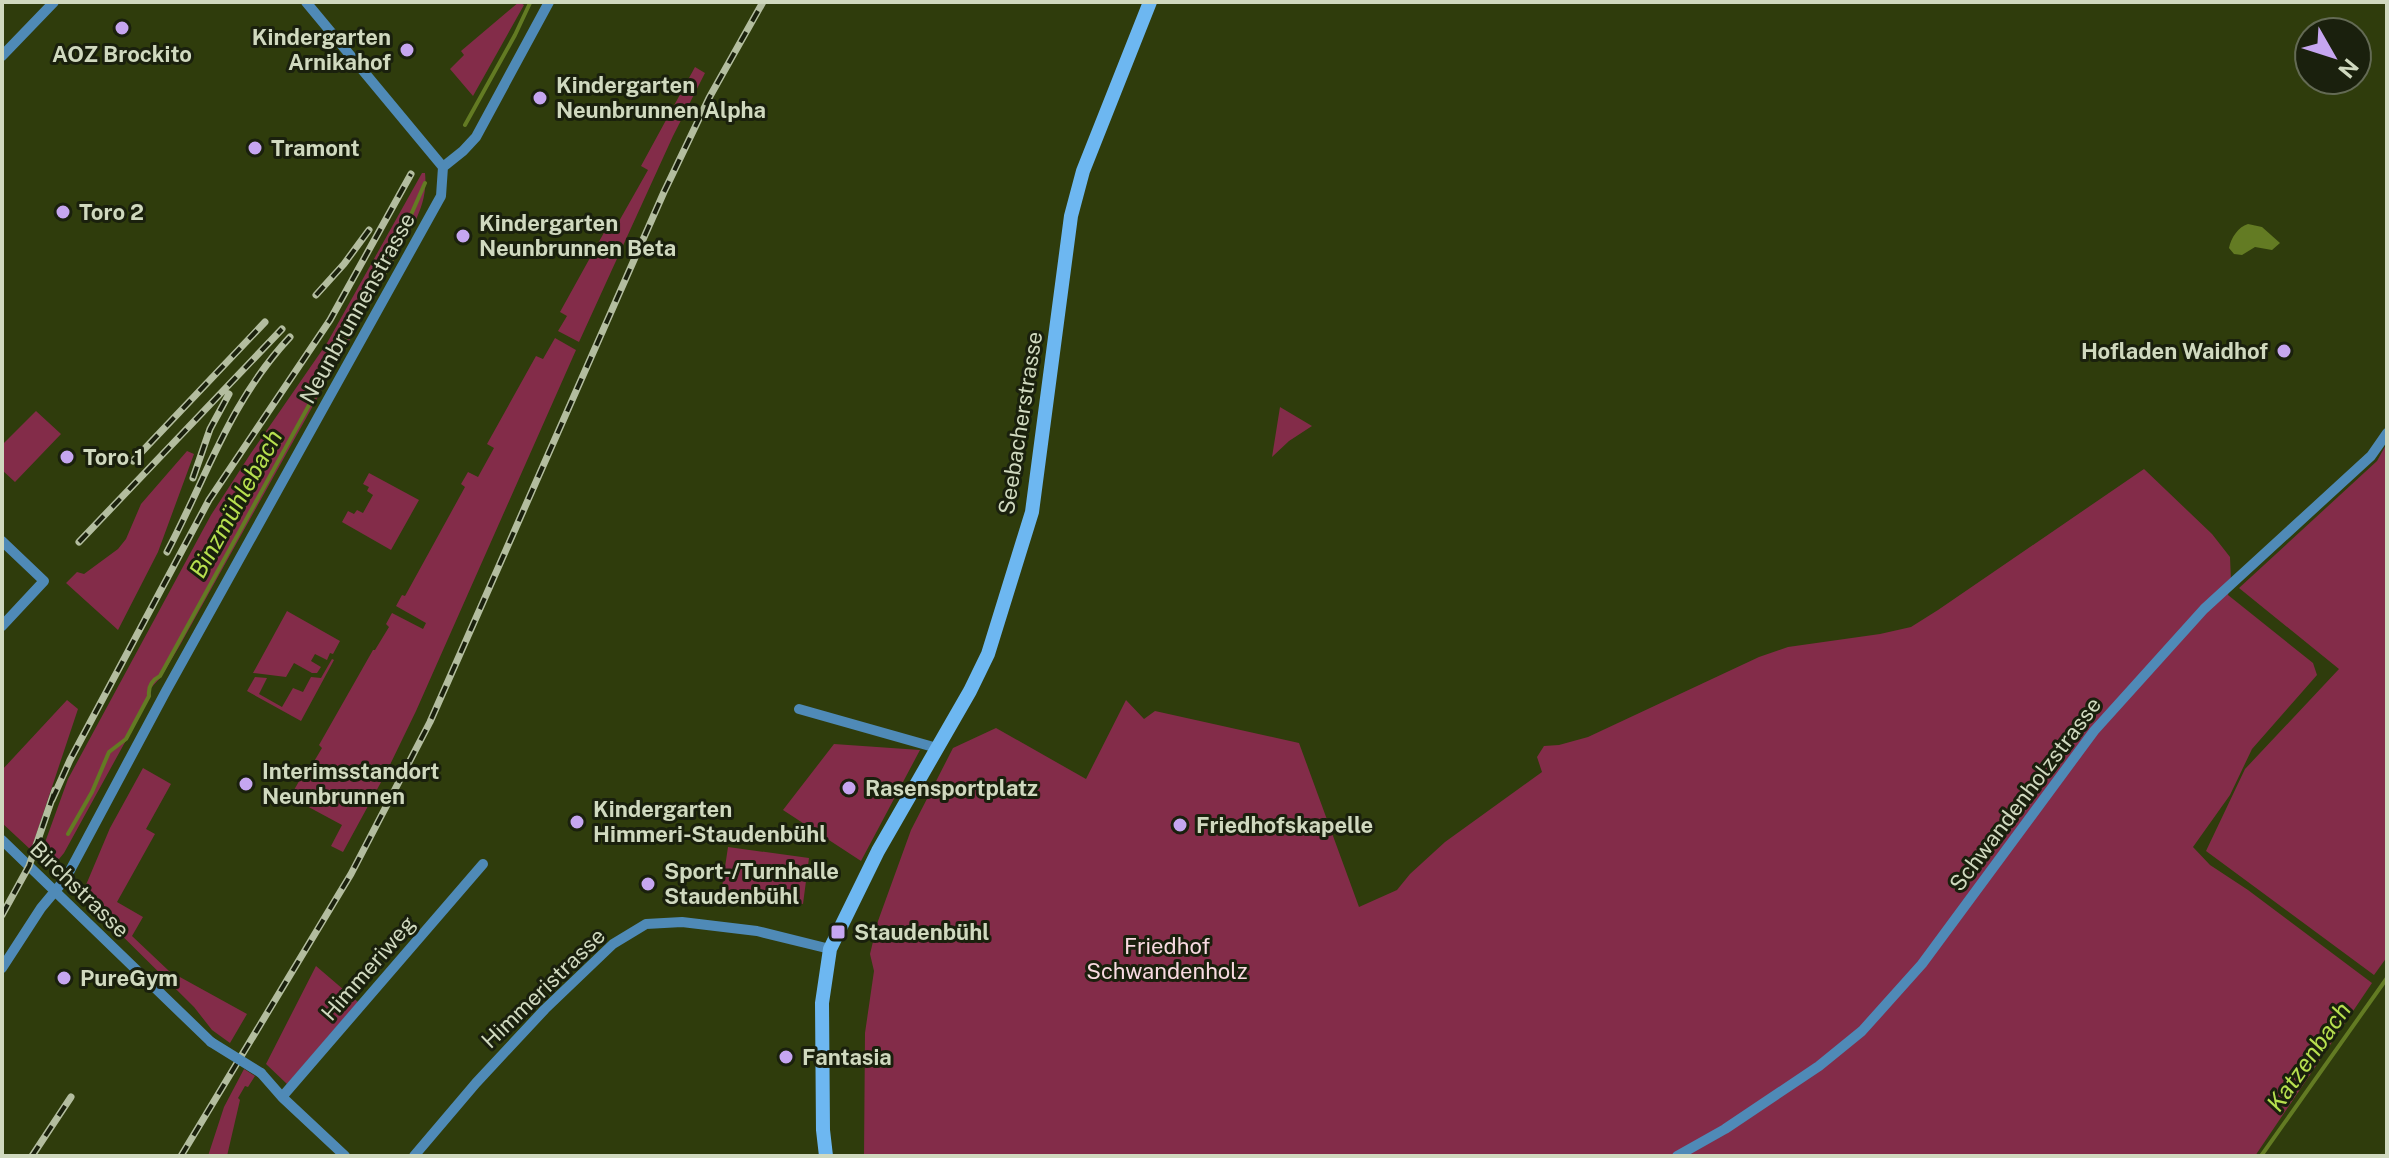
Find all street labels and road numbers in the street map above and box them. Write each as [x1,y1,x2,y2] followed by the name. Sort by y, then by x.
[294,208,420,408] street label: Neunbrunnenstrasse
[993,330,1047,516] street label: Seebacherstrasse
[1944,692,2106,896] street label: Schwandenholzstrasse
[25,835,135,943] street label: Birchstrasse
[316,910,420,1026] street label: Himmeriweg
[476,923,610,1053] street label: Himmeristrasse

